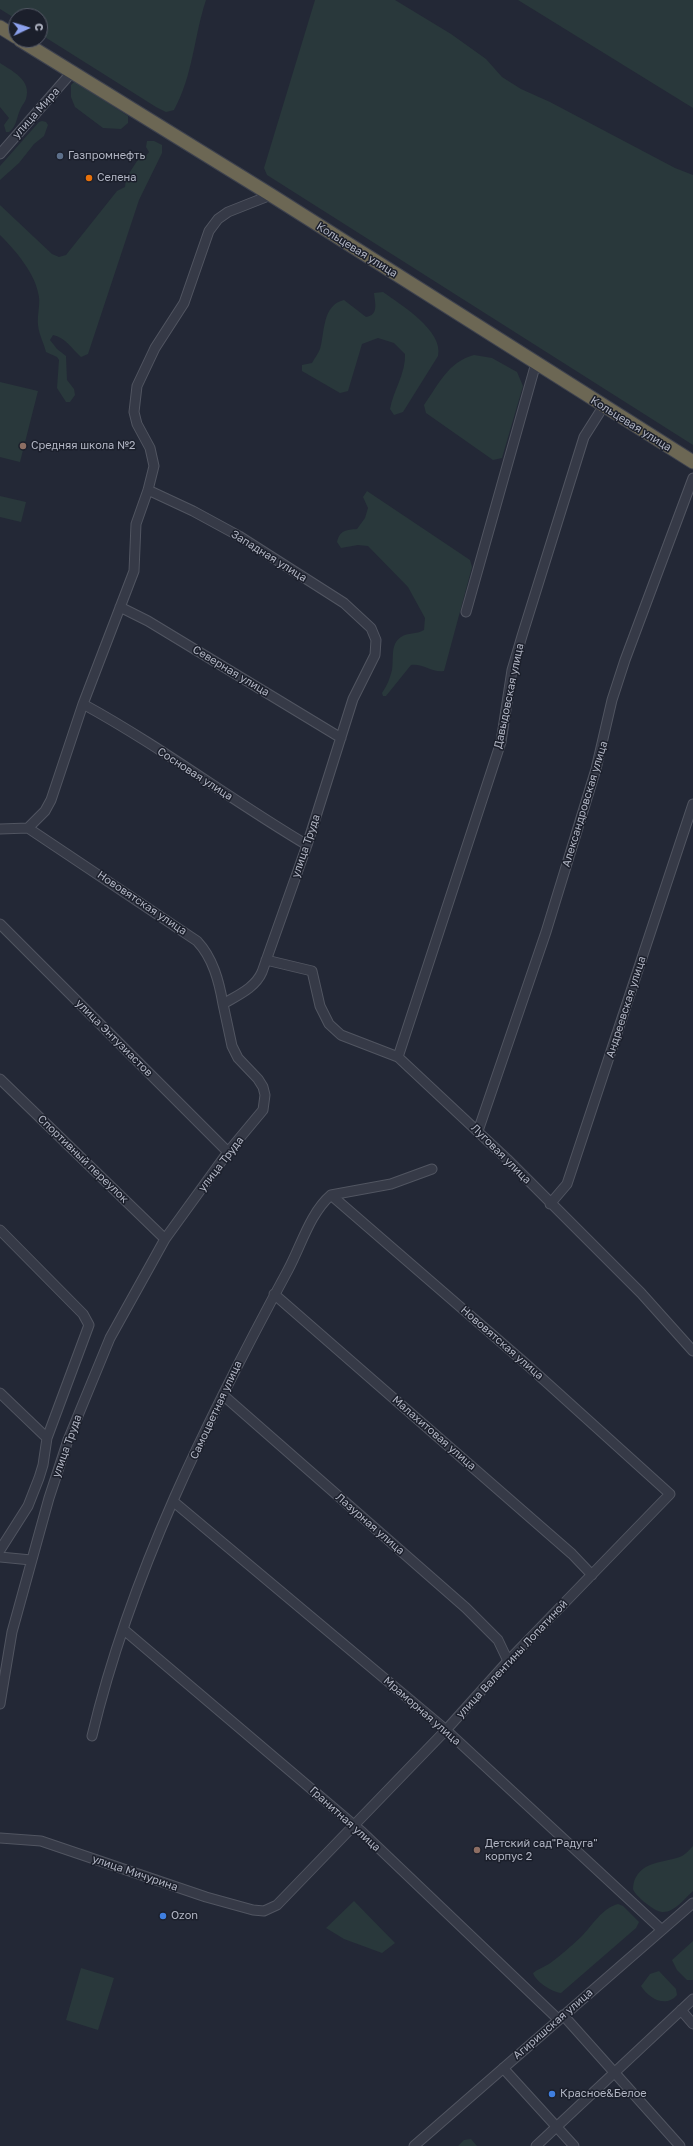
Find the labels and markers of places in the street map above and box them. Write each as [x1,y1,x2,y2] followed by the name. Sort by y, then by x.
[68,149,145,163] place label: Газпромнефть
[55,151,65,161] marker: Газпромнефть
[97,171,136,185] place label: Селена
[84,173,94,183] marker: Селена
[31,439,135,453] place label: Средняя школа №2
[18,441,28,451] marker: Средняя школа №2
[485,1837,597,1863] place label: Детский сад"Радуга" корпус 2
[472,1845,482,1855] marker: Детский сад"Радуга" корпус 2
[171,1909,198,1923] place label: Ozon
[158,1911,168,1921] marker: Ozon
[560,2087,647,2101] place label: Красное&Белое
[547,2089,557,2099] marker: Красное&Белое

